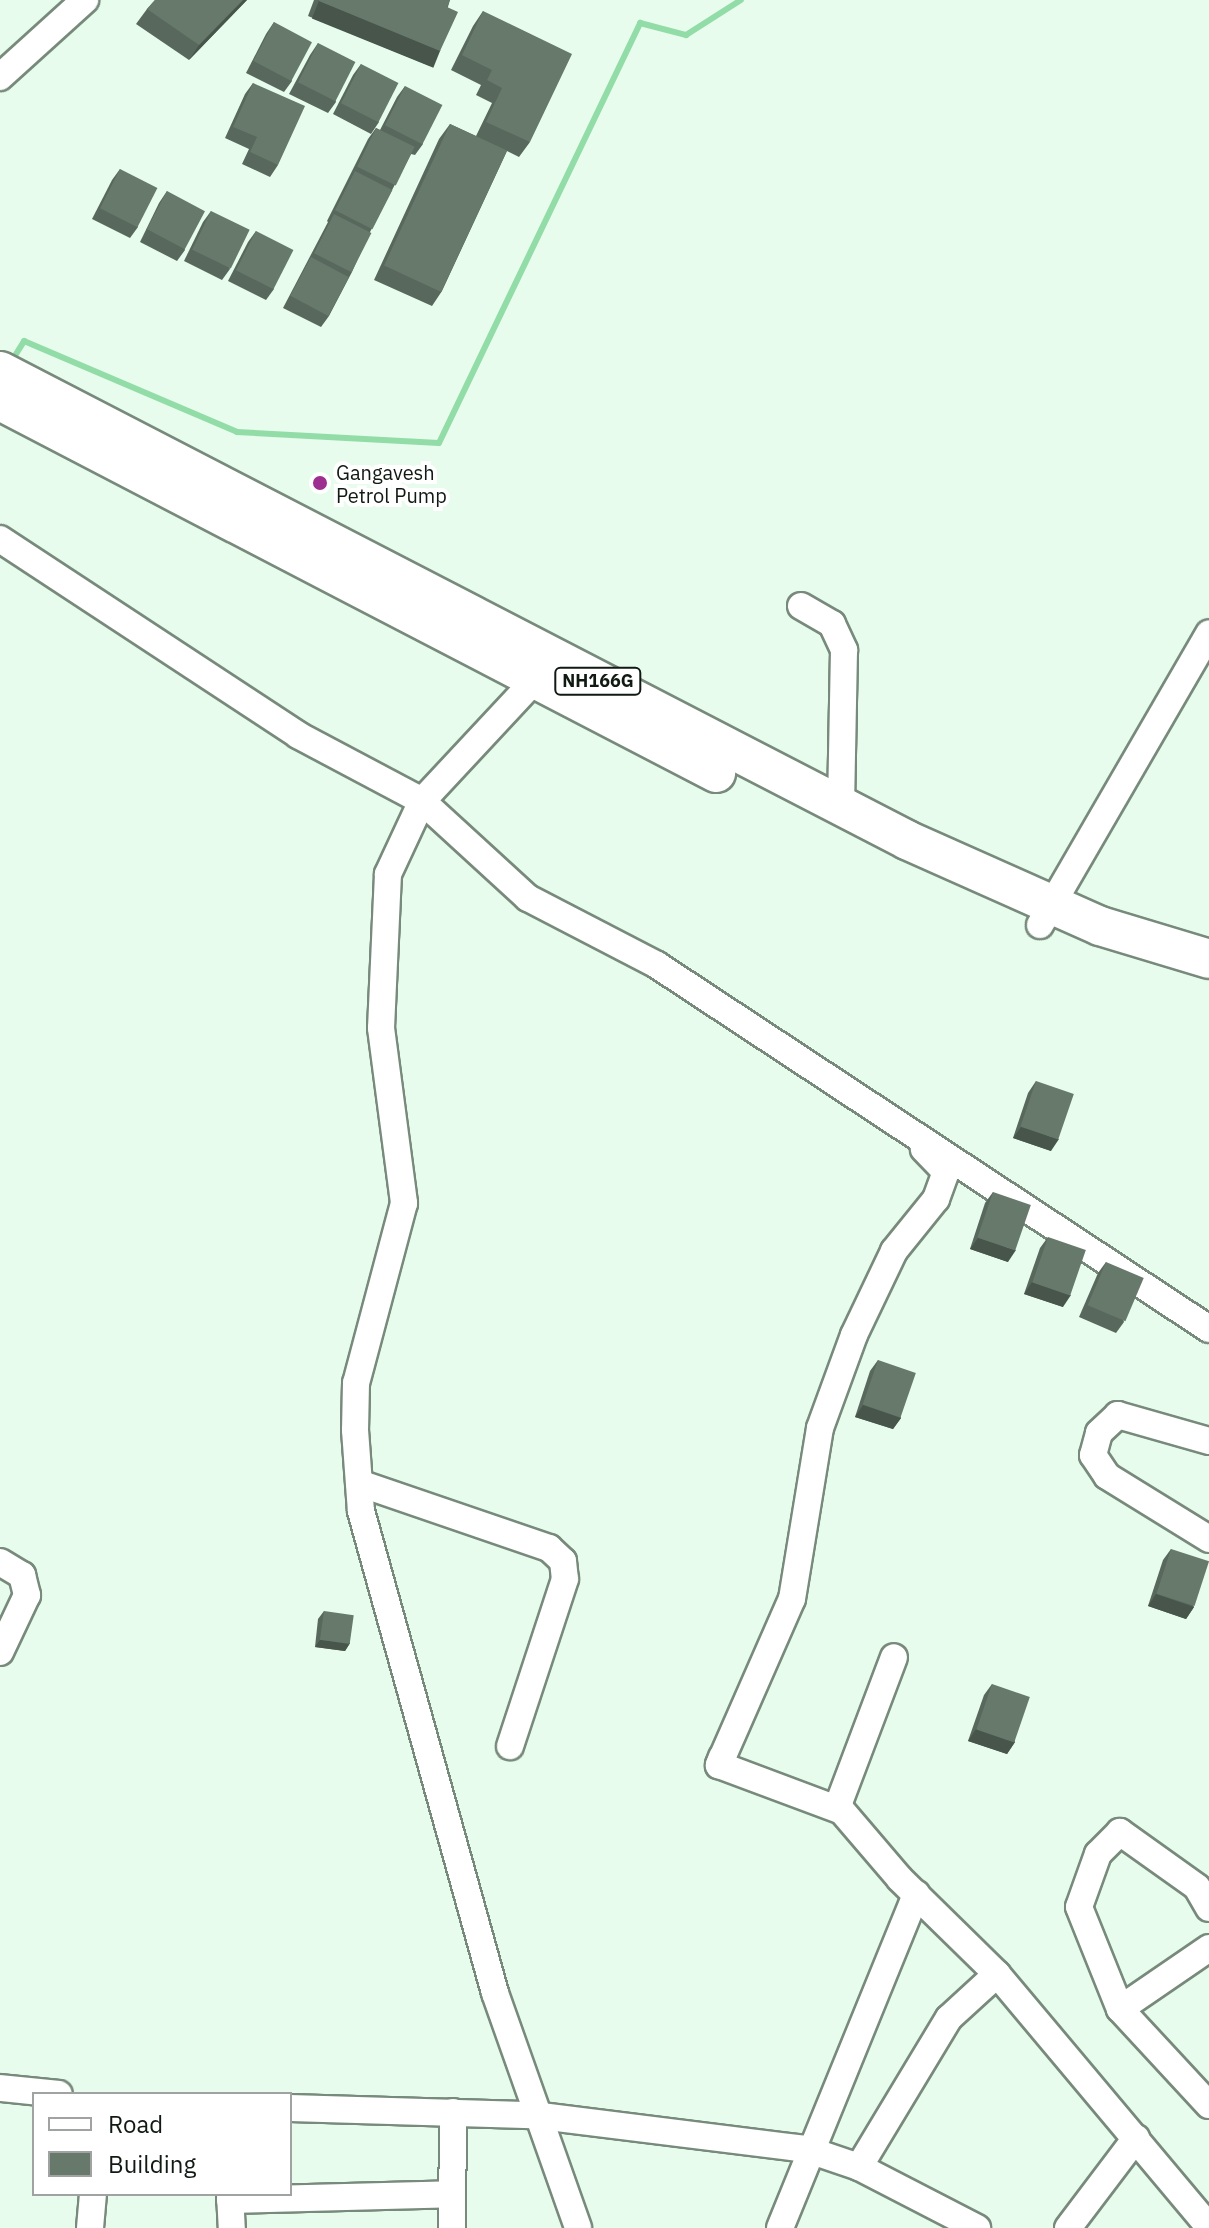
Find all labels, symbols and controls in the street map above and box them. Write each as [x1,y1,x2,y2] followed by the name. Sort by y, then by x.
[336,460,447,507] place label: Gangavesh Petrol Pump
[311,474,329,492] marker: Gangavesh Petrol Pump
[554,667,642,695] road number: NH166G
[32,2092,292,2196] legend
[108,2108,163,2140] text: Road
[108,2148,196,2180] text: Building

